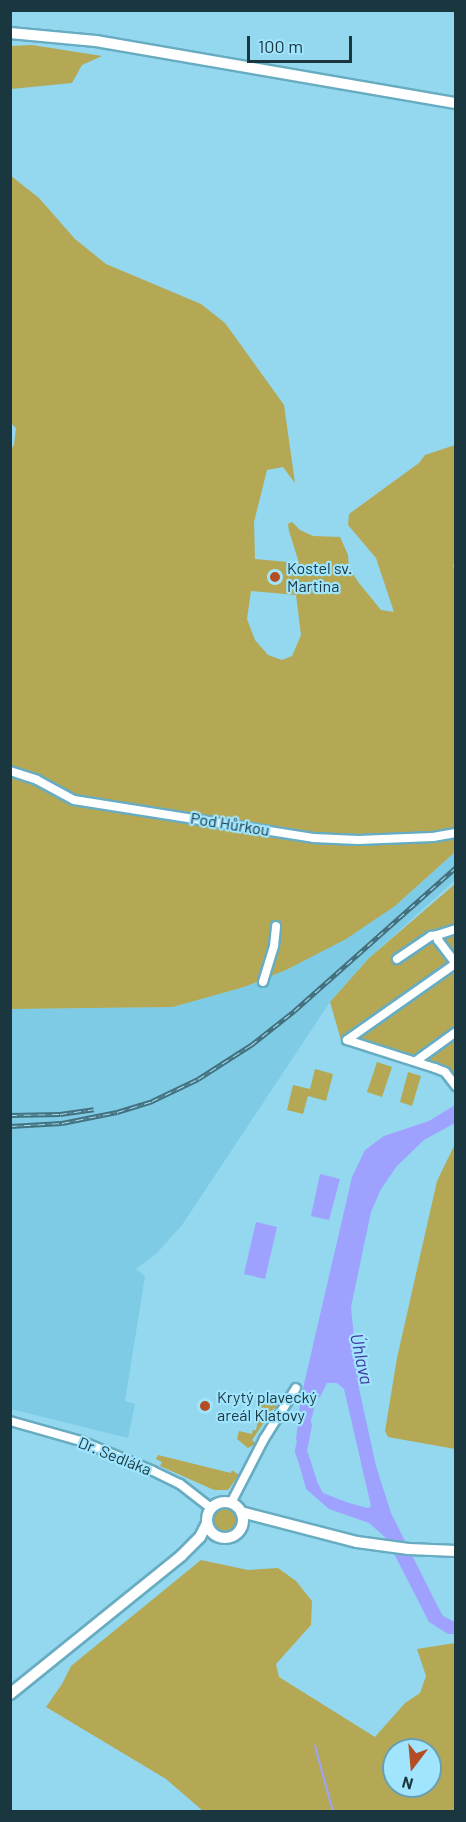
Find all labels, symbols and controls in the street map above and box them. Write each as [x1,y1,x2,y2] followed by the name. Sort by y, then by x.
[250,24,355,62] scale bar
[258,35,303,57] text: 100 m
[287,558,352,596] place label: Kostel sv. Martina
[268,570,282,584] marker: Kostel sv. Martina
[189,808,271,840] street label: Pod Hůrkou
[346,1331,378,1387] water label: Úhlava
[217,1387,317,1425] place label: Krytý plavecký areál Klatovy
[198,1399,212,1413] marker: Krytý plavecký areál Klatovy
[76,1433,154,1479] street label: Dr. Sedláka
[382,1738,442,1798] north arrow
[400,1773,415,1794] text: N

